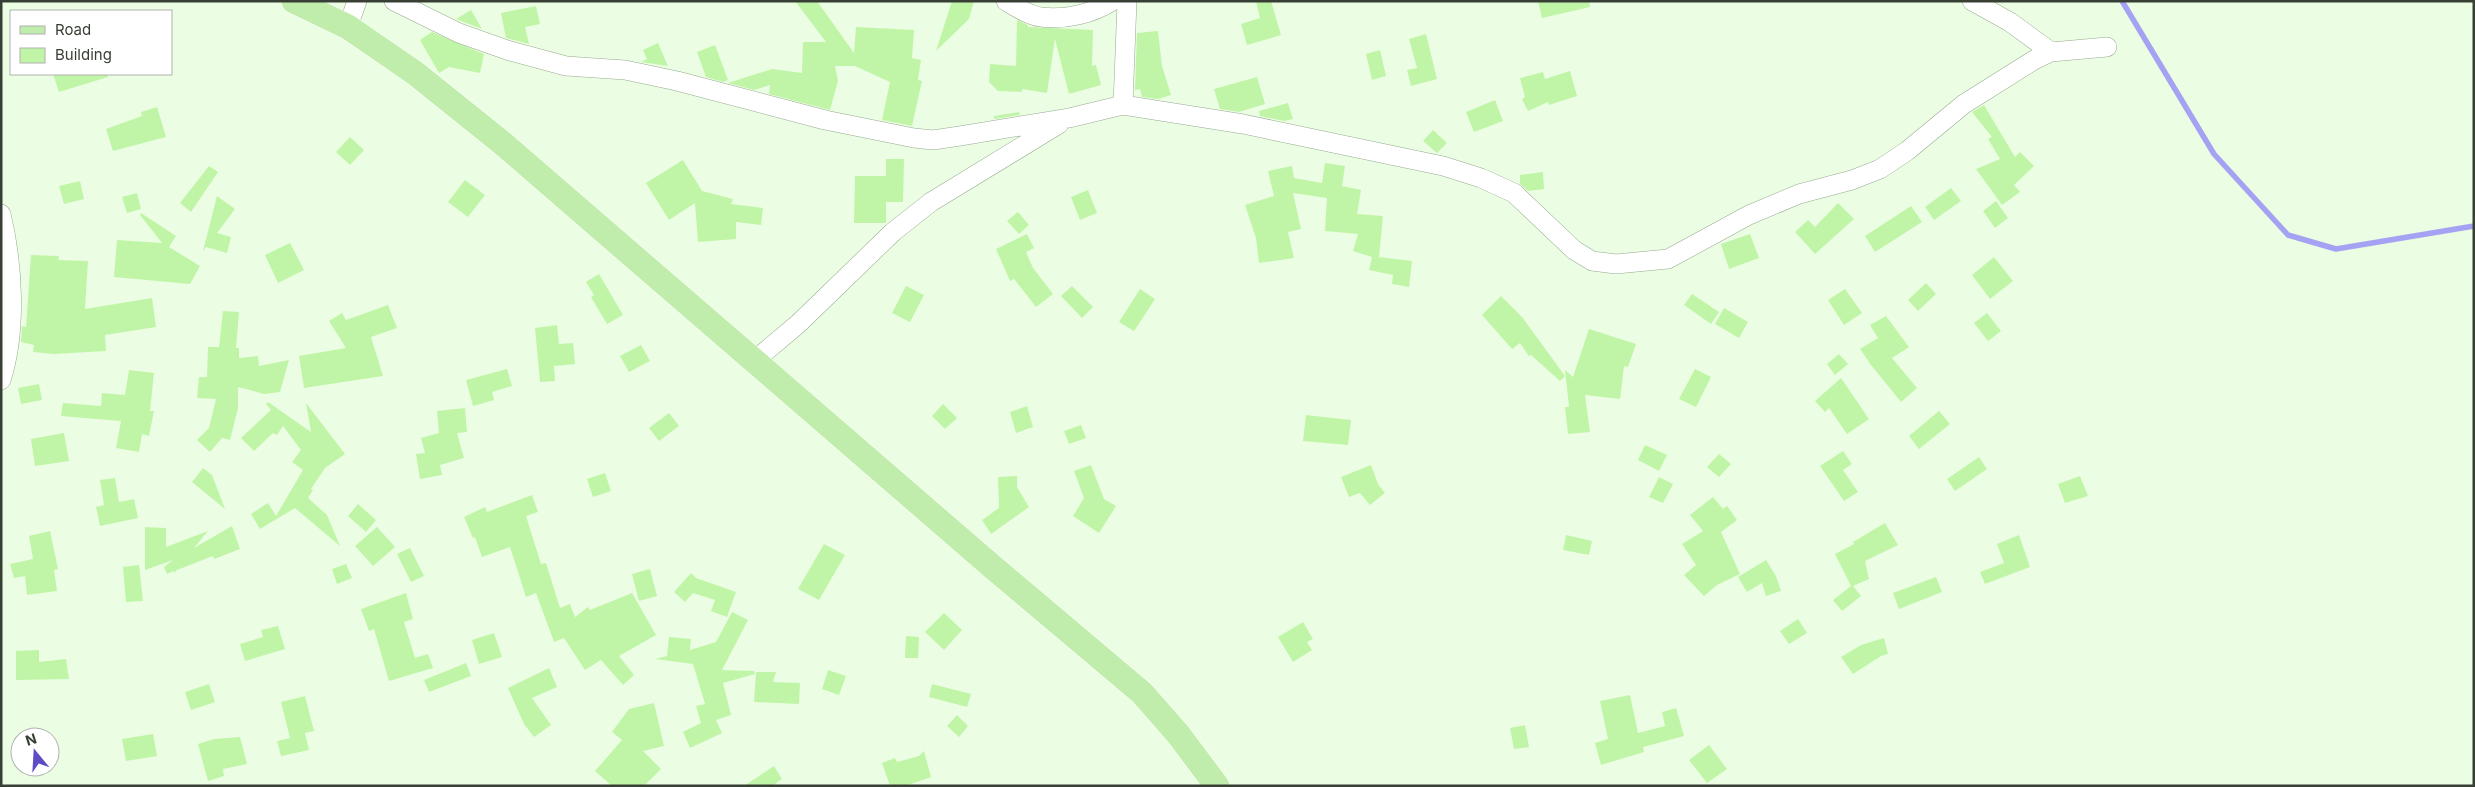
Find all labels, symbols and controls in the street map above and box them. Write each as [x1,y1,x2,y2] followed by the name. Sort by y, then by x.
[10,10,172,75] legend
[55,20,91,39] text: Road
[55,45,112,64] text: Building
[10,727,60,777] north arrow
[23,729,39,749] text: N

